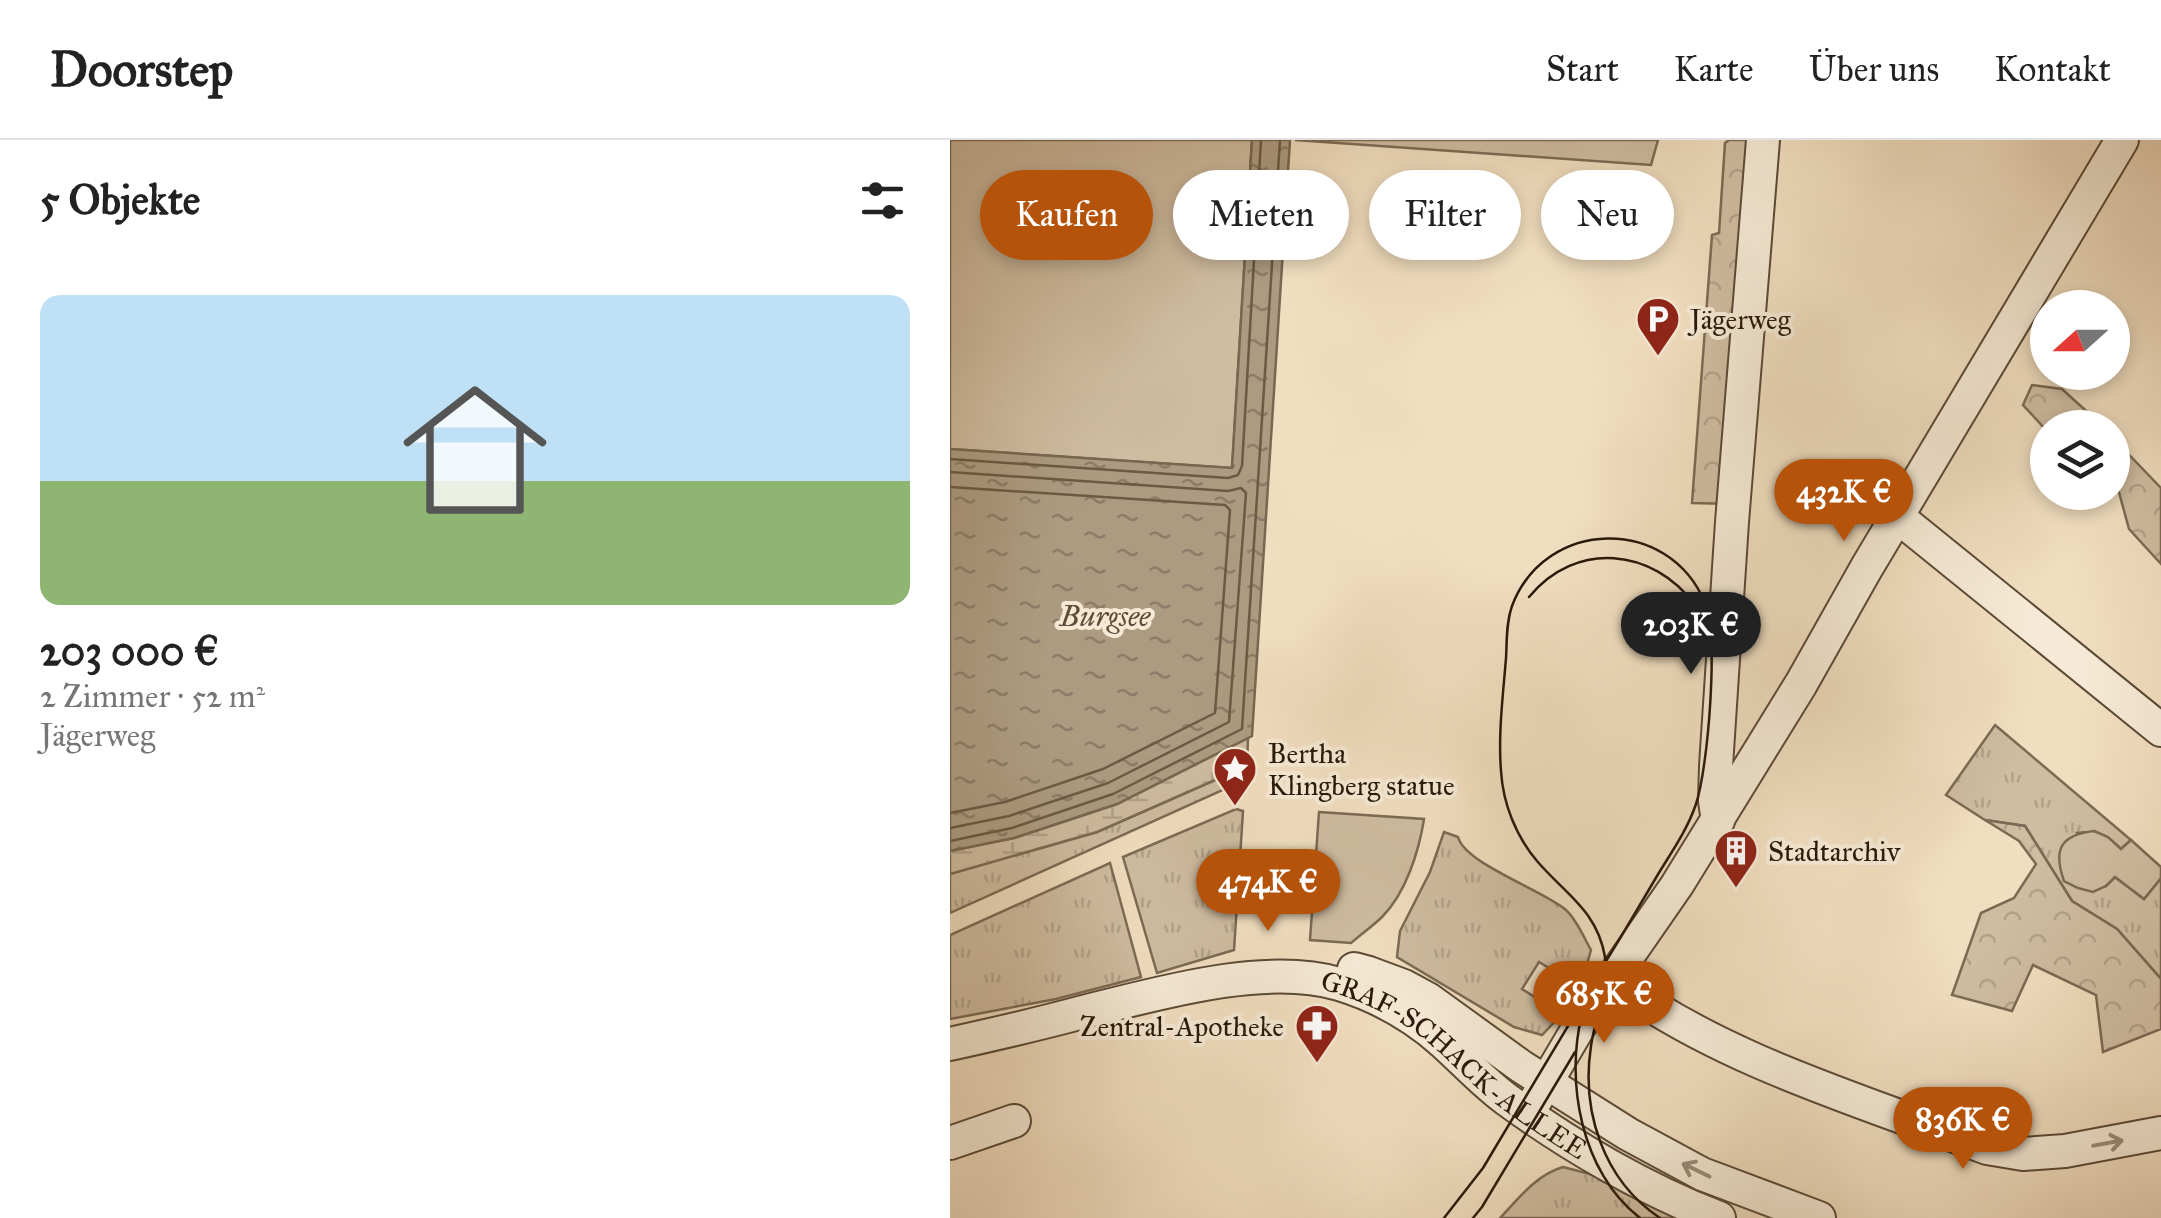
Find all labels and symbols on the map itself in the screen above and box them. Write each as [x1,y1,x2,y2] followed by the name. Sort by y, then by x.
[2030,290,2130,390] north arrow
[1635,296,1681,357] parking icon: Jägerweg
[1687,302,1792,337] place label: Jägerweg
[1763,459,1925,544] pin: 432K €
[1610,592,1772,677] pin: 203K €
[1058,598,1151,634] water label: Burgsee
[1268,736,1455,803] place label: Bertha Klingberg statue
[1212,746,1258,807] place icon: Bertha Klingberg statue
[1713,828,1759,889] building icon: Stadtarchiv
[1768,834,1902,869] place label: Stadtarchiv
[1187,849,1349,934] pin: 474K €
[1523,961,1685,1046] pin: 685K €
[1318,963,1594,1166] street label: GRAF-SCHACK-ALLEE
[1294,1003,1340,1064] pharmacy icon: Zentral-Apotheke
[1080,1009,1284,1044] place label: Zentral-Apotheke
[1882,1087,2044,1172] pin: 836K €
[2091,1133,2124,1152] one-way arrow
[1681,1159,1711,1178] one-way arrow

